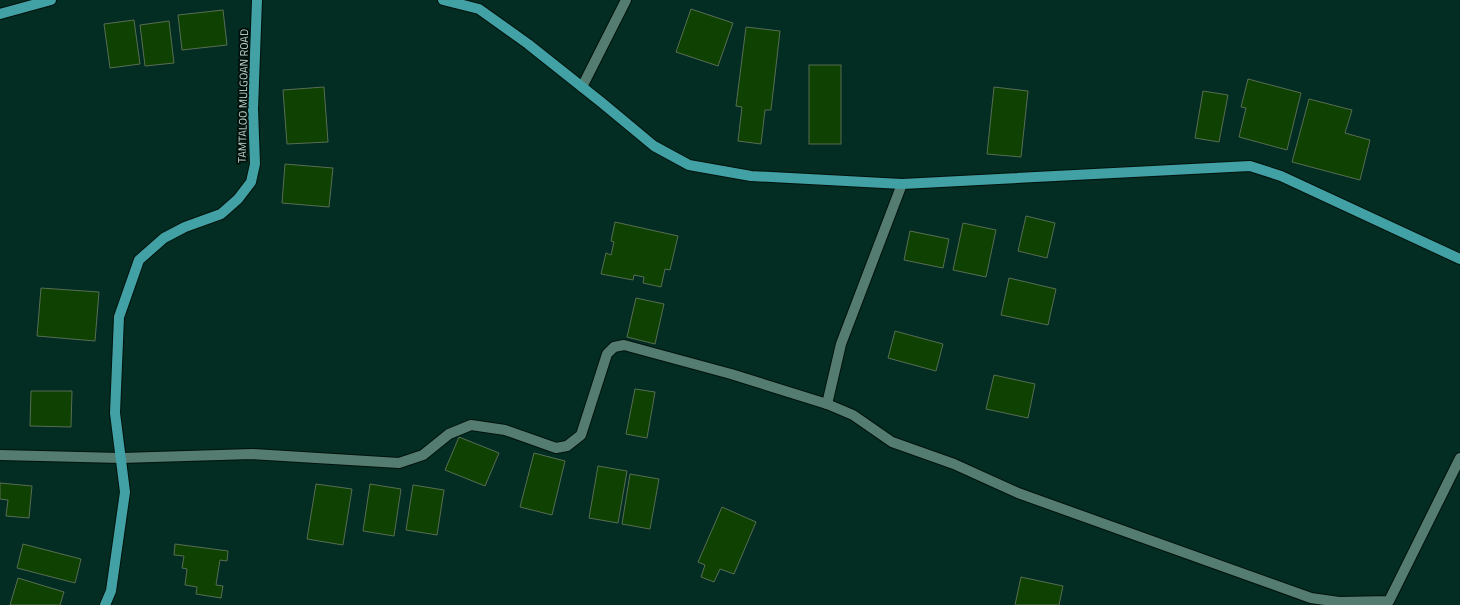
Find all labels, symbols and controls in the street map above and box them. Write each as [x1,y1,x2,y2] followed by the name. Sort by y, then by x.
[234,29,252,163] street label: TAMTALOO MULGOAN ROAD

